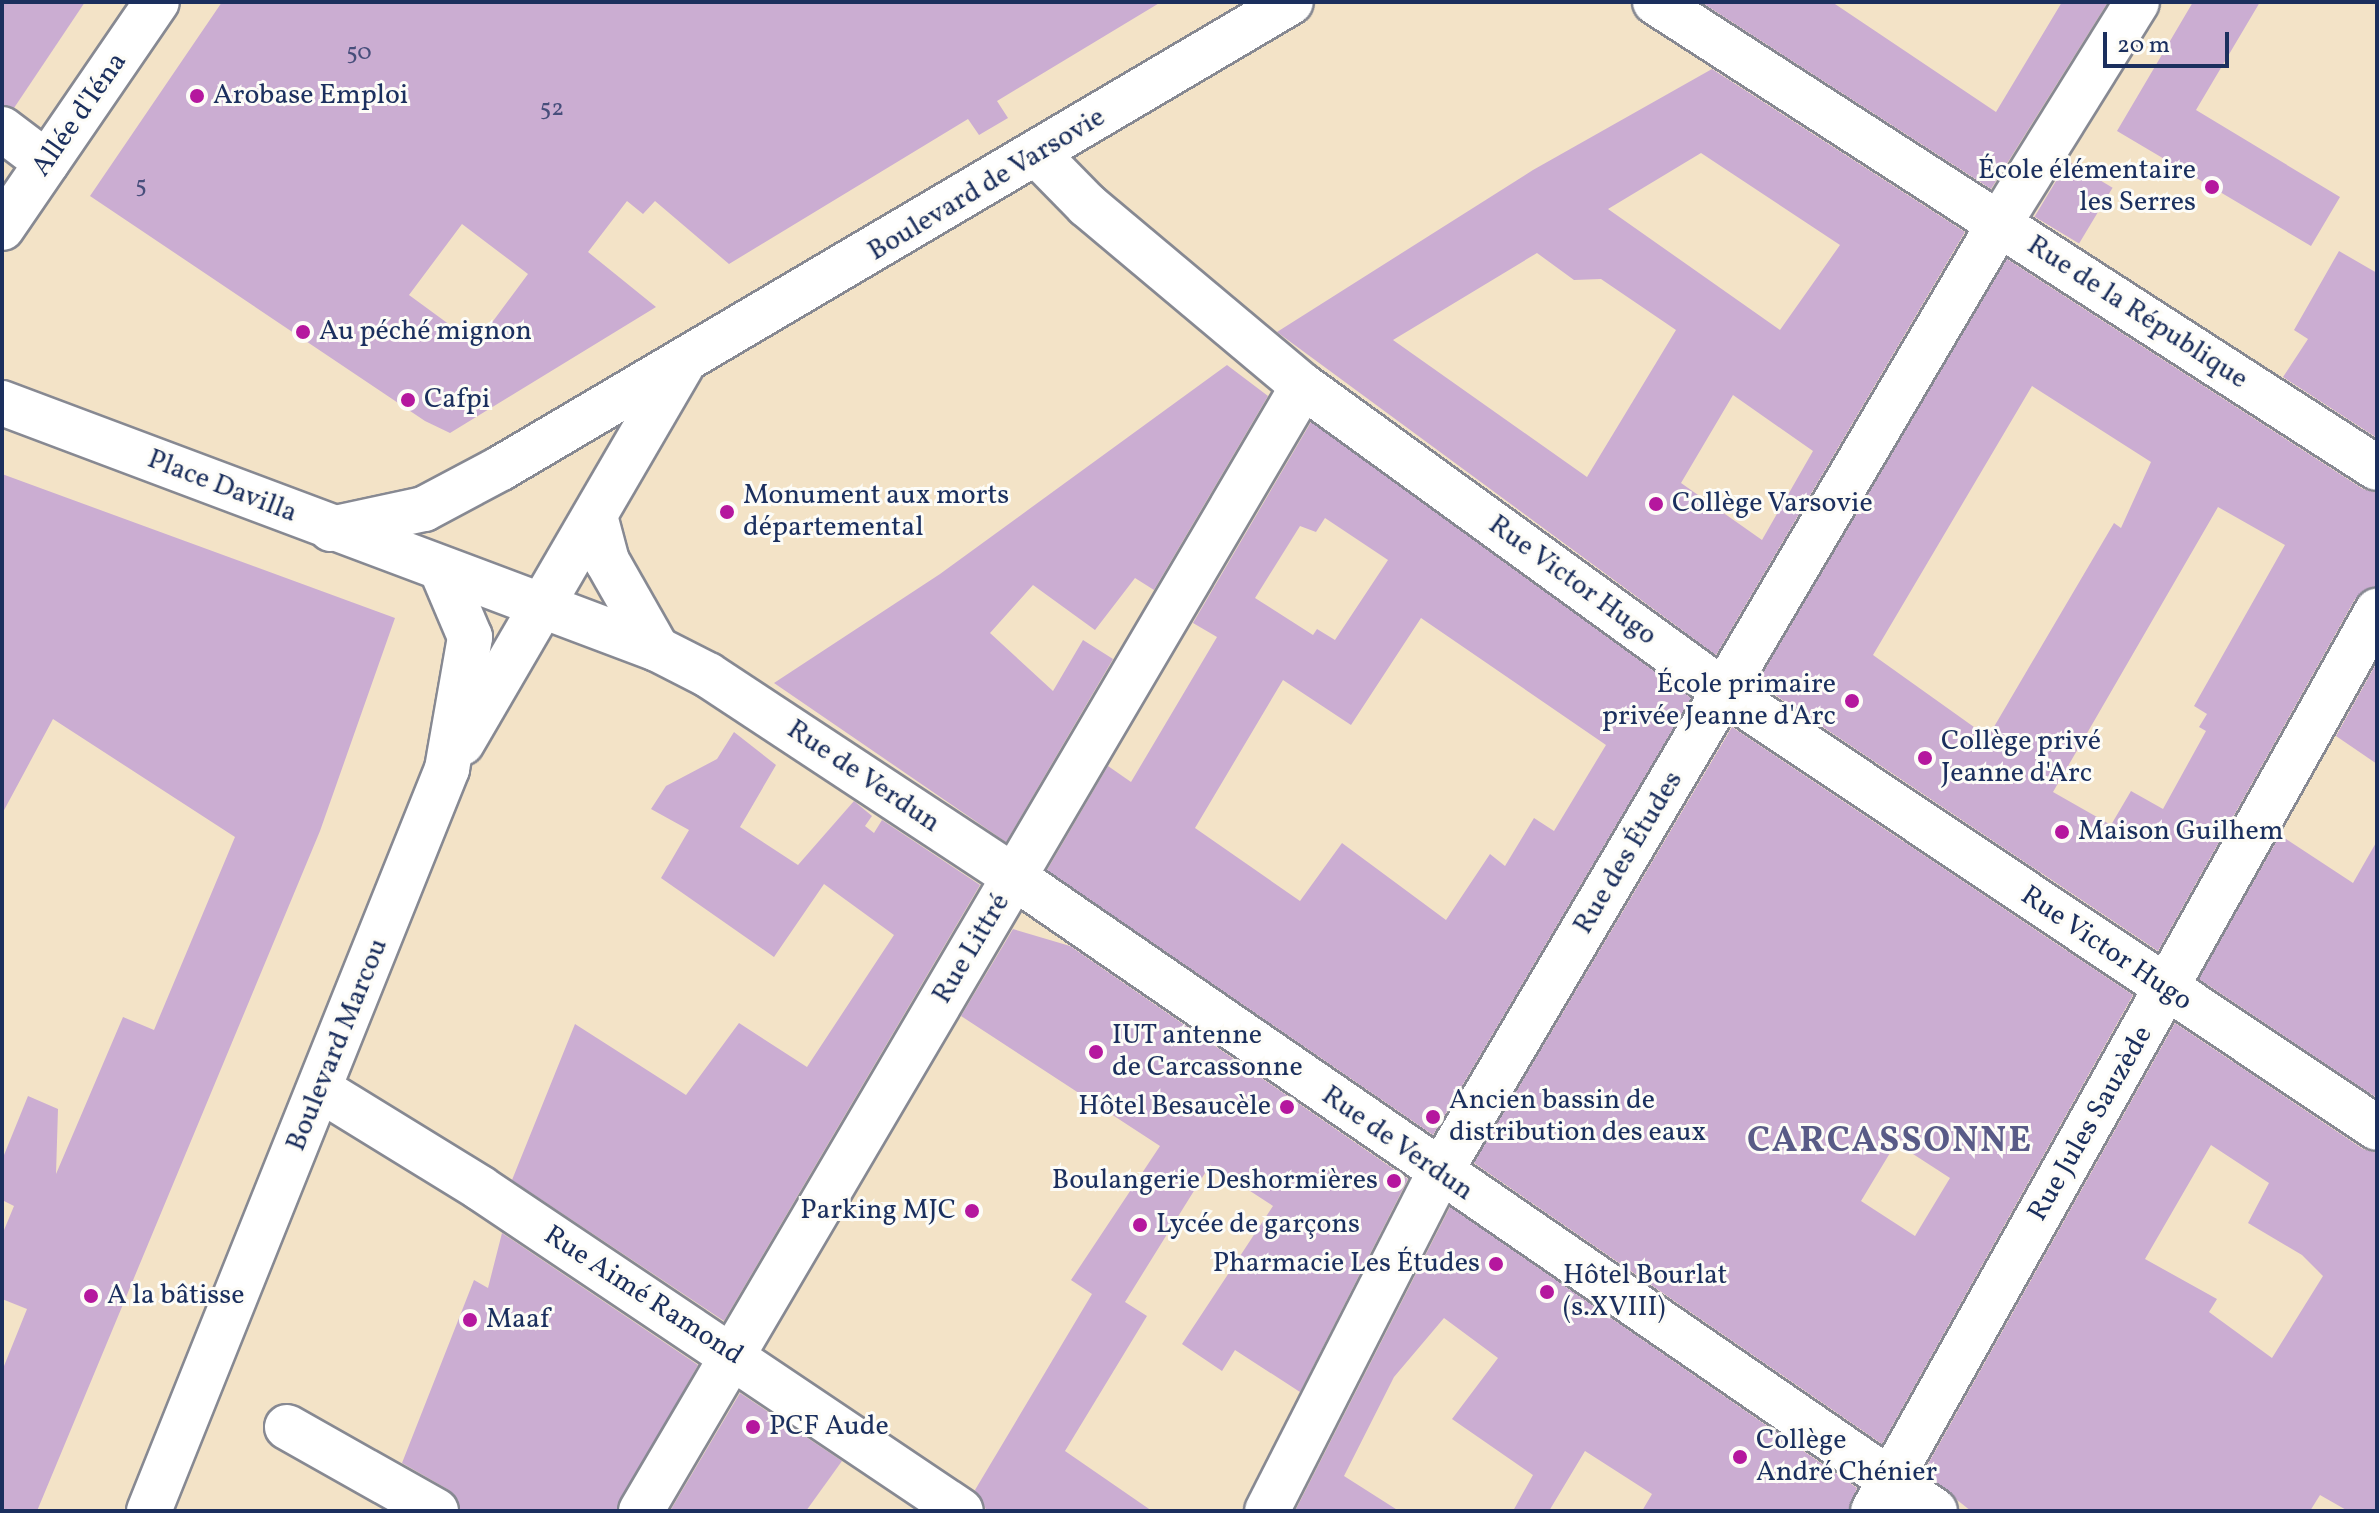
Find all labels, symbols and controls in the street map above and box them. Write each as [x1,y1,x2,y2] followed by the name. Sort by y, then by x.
[2107,16,2233,66] scale bar
[2117,29,2170,63] text: 20 m
[346,40,372,68] house number: 50
[25,47,135,183] street label: Allée d'Iéna
[213,79,408,113] place label: Arobase Emploi
[188,87,206,105] marker: Arobase Emploi
[540,96,564,124] house number: 52
[862,101,1112,269] street label: Boulevard de Varsovie
[1978,154,2196,220] place label: École élémentaire les Serres
[135,173,147,201] house number: 5
[2203,178,2221,196] marker: École élémentaire les Serres
[2020,229,2254,397] street label: Rue de la République
[319,315,532,349] place label: Au péché mignon
[294,323,312,341] marker: Au péché mignon
[424,383,490,417] place label: Cafpi
[399,391,417,409] marker: Cafpi
[142,443,302,531] street label: Place Davilla
[743,479,1009,545] place label: Monument aux morts départemental
[1672,487,1874,521] place label: Collège Varsovie
[1647,495,1665,513] marker: Collège Varsovie
[718,503,736,521] marker: Monument aux morts départemental
[1481,509,1663,653] street label: Rue Victor Hugo
[1602,668,1836,734] place label: École primaire privée Jeanne d'Arc
[1843,692,1861,710] marker: École primaire privée Jeanne d'Arc
[780,713,946,841] street label: Rue de Verdun
[1941,725,2101,791] place label: Collège privé Jeanne d'Arc
[1916,749,1934,767] marker: Collège privé Jeanne d'Arc
[1567,766,1691,940] street label: Rue des Études
[2078,815,2283,849] place label: Maison Guilhem
[2053,823,2071,841] marker: Maison Guilhem
[2014,879,2198,1019] street label: Rue Victor Hugo
[926,888,1018,1010] street label: Rue Littré
[280,934,396,1156] street label: Boulevard Marcou
[1112,1019,1303,1085] place label: IUT antenne de Carcassonne
[2022,1021,2160,1227] street label: Rue Jules Sauzède
[1087,1043,1105,1061] marker: IUT antenne de Carcassonne
[1314,1079,1480,1209] street label: Rue de Verdun
[1449,1084,1706,1150] place label: Ancien bassin de distribution des eaux
[1078,1090,1271,1124] place label: Hôtel Besaucèle
[1278,1098,1296,1116] marker: Hôtel Besaucèle
[1424,1108,1442,1126] marker: Ancien bassin de distribution des eaux
[1747,1121,2033,1165] district label: CARCASSONNE
[1052,1164,1378,1198] place label: Boulangerie Deshormières
[1385,1172,1403,1190] marker: Boulangerie Deshormières
[800,1194,956,1228] place label: Parking MJC
[963,1202,981,1220] marker: Parking MJC
[1156,1208,1360,1242] place label: Lycée de garçons
[1131,1216,1149,1234] marker: Lycée de garçons
[537,1219,749,1373] street label: Rue Aimé Ramond
[1213,1247,1480,1281] place label: Pharmacie Les Études
[1487,1255,1505,1273] marker: Pharmacie Les Études
[1563,1259,1727,1325] place label: Hôtel Bourlat (s.XVIII)
[107,1279,245,1313] place label: A la bâtisse
[1538,1283,1556,1301] marker: Hôtel Bourlat (s.XVIII)
[82,1287,100,1305] marker: A la bâtisse
[486,1303,550,1337] place label: Maaf
[461,1311,479,1329] marker: Maaf
[769,1410,889,1444] place label: PCF Aude
[744,1418,762,1436] marker: PCF Aude
[1756,1424,1937,1490] place label: Collège André Chénier
[1731,1448,1749,1466] marker: Collège André Chénier

